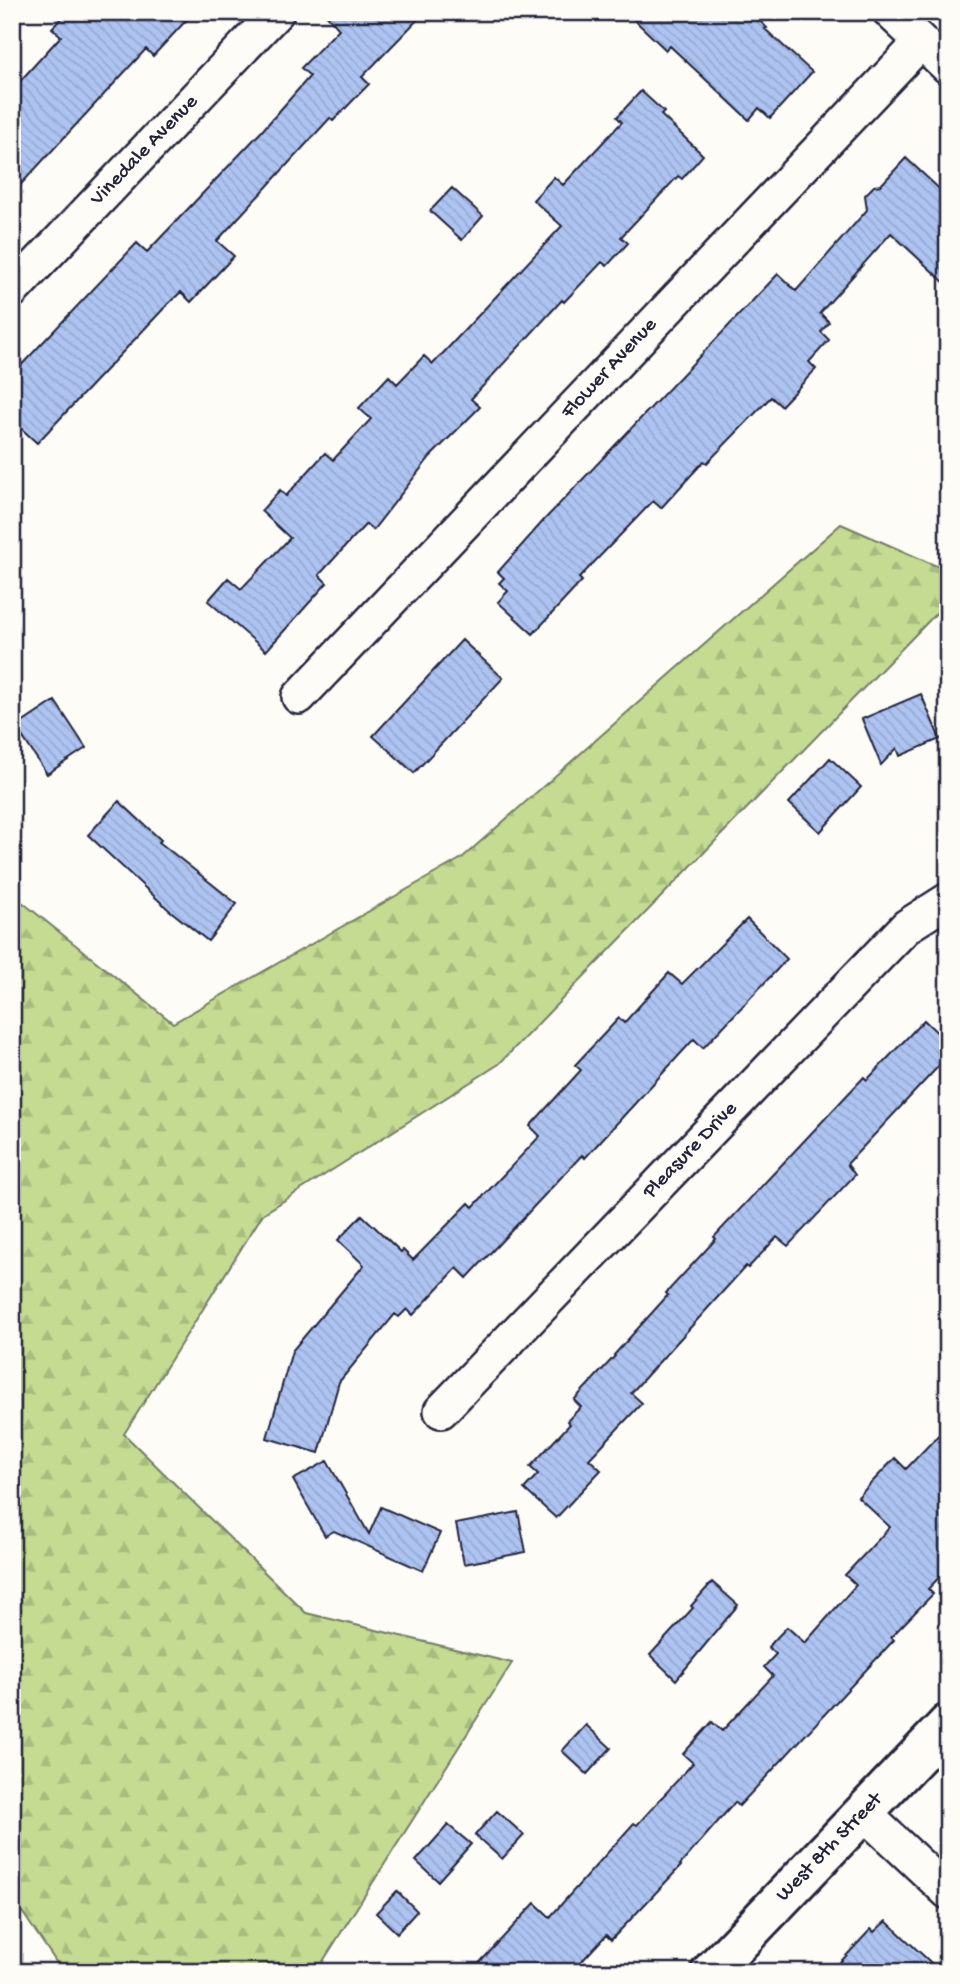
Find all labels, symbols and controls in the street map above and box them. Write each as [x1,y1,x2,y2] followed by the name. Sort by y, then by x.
[85,89,205,212] street label: Vinedale Avenue
[556,312,664,425] street label: Flower Avenue
[638,1096,744,1205] street label: Pleasure Drive
[772,1786,890,1908] street label: West 8th Street

